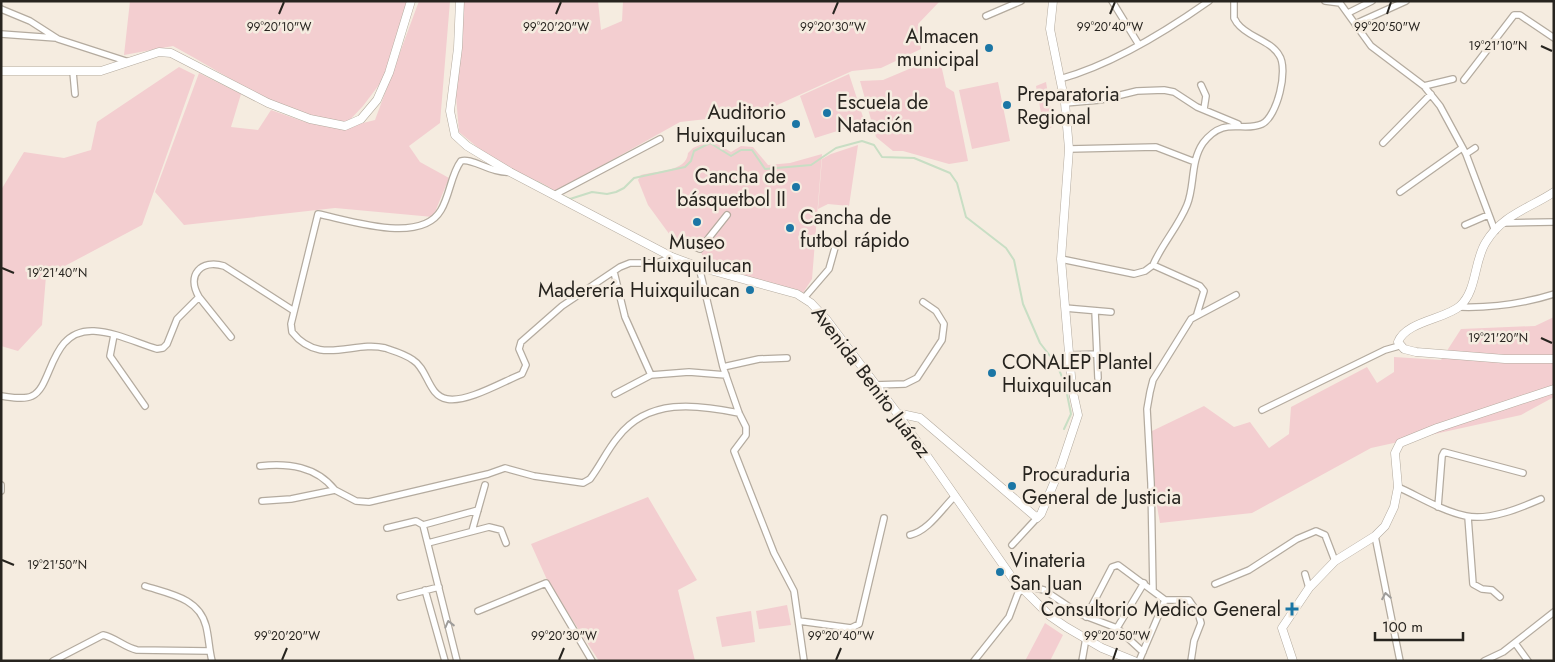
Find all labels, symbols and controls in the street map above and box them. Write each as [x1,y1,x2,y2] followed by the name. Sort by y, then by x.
[247,18,311,36] text: 99°20'10"W
[523,18,589,36] text: 99°20'20"W
[800,18,866,36] text: 99°20'30"W
[1077,18,1143,36] text: 99°20'40"W
[1354,18,1420,36] text: 99°20'50"W
[897,22,979,74] place label: Almacen municipal
[1469,37,1527,55] text: 19°21'10"N
[983,42,995,54] marker: Almacen municipal
[1017,80,1119,132] place label: Preparatoria Regional
[837,88,928,140] place label: Escuela de Natación
[676,98,786,150] place label: Auditorio Huixquilucan
[1001,99,1013,111] marker: Preparatoria Regional
[821,107,833,119] marker: Escuela de Natación
[790,118,802,130] marker: Auditorio Huixquilucan
[677,162,786,214] place label: Cancha de básquetbol II
[790,181,802,193] marker: Cancha de básquetbol II
[800,203,909,255] place label: Cancha de futbol rápido
[691,216,703,228] marker: Museo Huixquilucan
[784,222,796,234] marker: Cancha de futbol rápido
[642,228,752,280] place label: Museo Huixquilucan
[27,264,87,282] text: 19°21'40"N
[538,276,740,305] place label: Maderería Huixquilucan
[744,284,756,296] marker: Maderería Huixquilucan
[804,300,938,464] street label: Avenida Benito Juárez
[1468,329,1528,347] text: 19°21'20"N
[1002,348,1153,400] place label: CONALEP Plantel Huixquilucan
[986,367,998,379] marker: CONALEP Plantel Huixquilucan
[1022,460,1181,512] place label: Procuraduria General de Justicia
[1006,480,1018,492] marker: Procuraduria General de Justicia
[1010,546,1085,598] place label: Vinateria San Juan
[27,556,87,574] text: 19°21'50"N
[994,566,1006,578] marker: Vinateria San Juan
[1382,592,1392,600] one-way arrow
[1041,595,1281,624] place label: Consultorio Medico General
[1285,602,1299,616] marker: Consultorio Medico General
[1375,610,1462,642] scale bar
[1382,616,1423,638] text: 100 m
[444,620,454,628] one-way arrow
[254,627,320,645] text: 99°20'20"W
[531,627,597,645] text: 99°20'30"W
[808,627,874,645] text: 99°20'40"W
[1084,627,1150,645] text: 99°20'50"W

